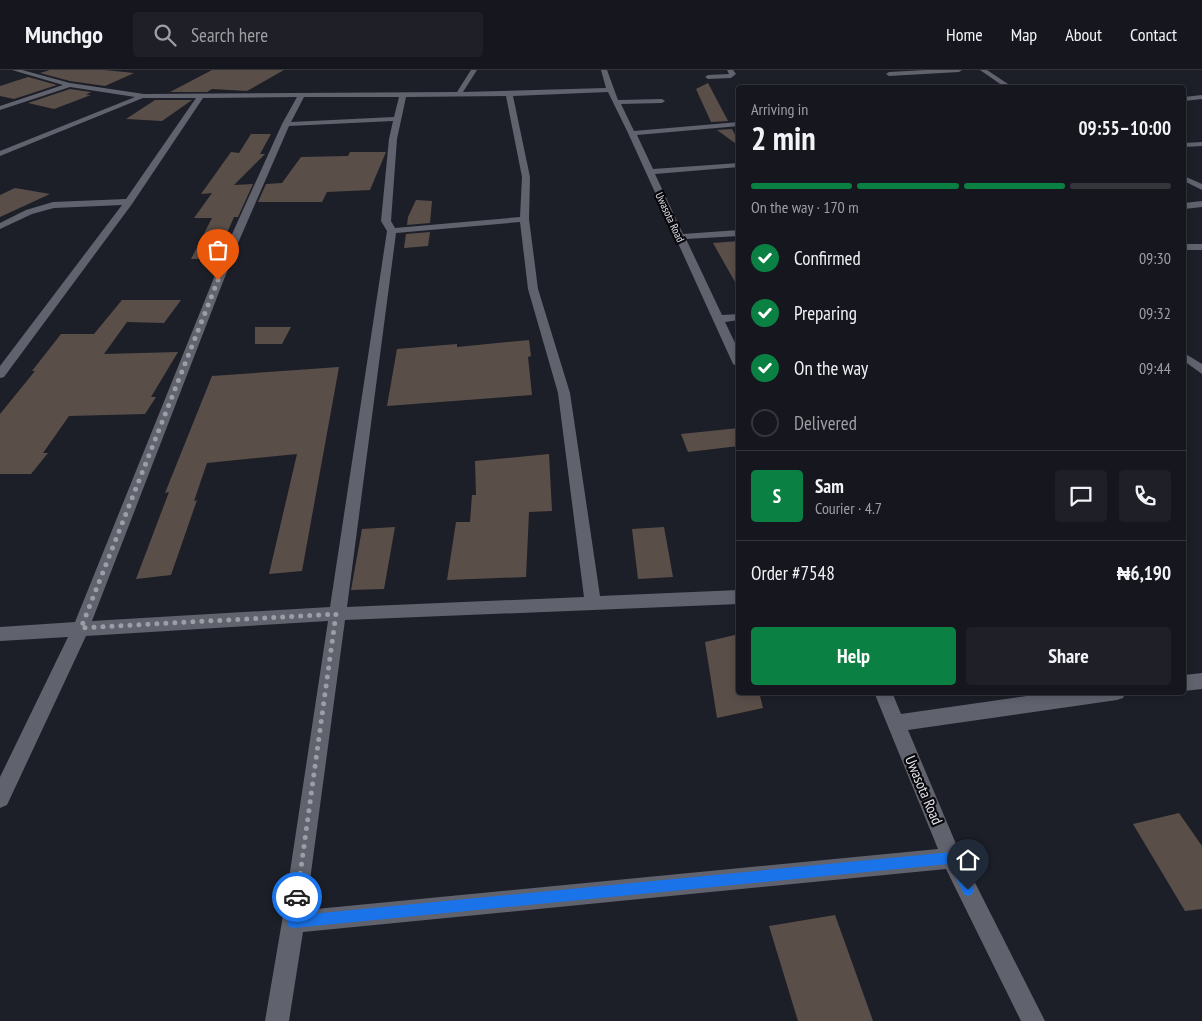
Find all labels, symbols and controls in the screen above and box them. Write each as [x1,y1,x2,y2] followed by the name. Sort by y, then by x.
[133,12,483,57] search box
[25,19,103,50] text: Munchgo
[151,21,179,49] icon: search
[191,23,268,47] text: Search here
[946,23,983,46] text: Home
[1011,23,1037,46] text: Map
[1065,23,1102,46] text: About
[1130,23,1177,46] text: Contact
[751,99,808,119] text: Arriving in
[1078,116,1171,140] text: 09:55–10:00
[751,117,816,159] text: 2 min
[652,190,688,244] street label: Uwasota Road
[751,197,859,217] text: On the way · 170 m
[197,229,239,280] pin
[204,236,232,264] icon: bag
[751,244,779,272] icon: check
[794,246,861,270] text: Confirmed
[1139,248,1171,268] text: 09:30
[751,299,779,327] icon: check
[794,301,857,325] text: Preparing
[1139,303,1171,323] text: 09:32
[751,354,779,382] icon: check
[794,356,868,380] text: On the way
[1139,358,1171,378] text: 09:44
[794,411,857,435] text: Delivered
[1055,470,1107,522] button: chat
[1119,470,1171,522] button: phone
[815,474,844,498] text: Sam
[773,484,781,508] text: S
[815,498,882,518] text: Courier · 4.7
[751,561,835,585] text: Order #7548
[1117,561,1171,585] text: ₦6,190
[751,627,956,685] button: Help
[966,627,1171,685] button: Share
[901,753,947,827] street label: Uwasota Road
[947,839,989,890] pin
[954,846,982,874] icon: home
[272,872,322,922] courier
[283,883,311,911] icon: car

